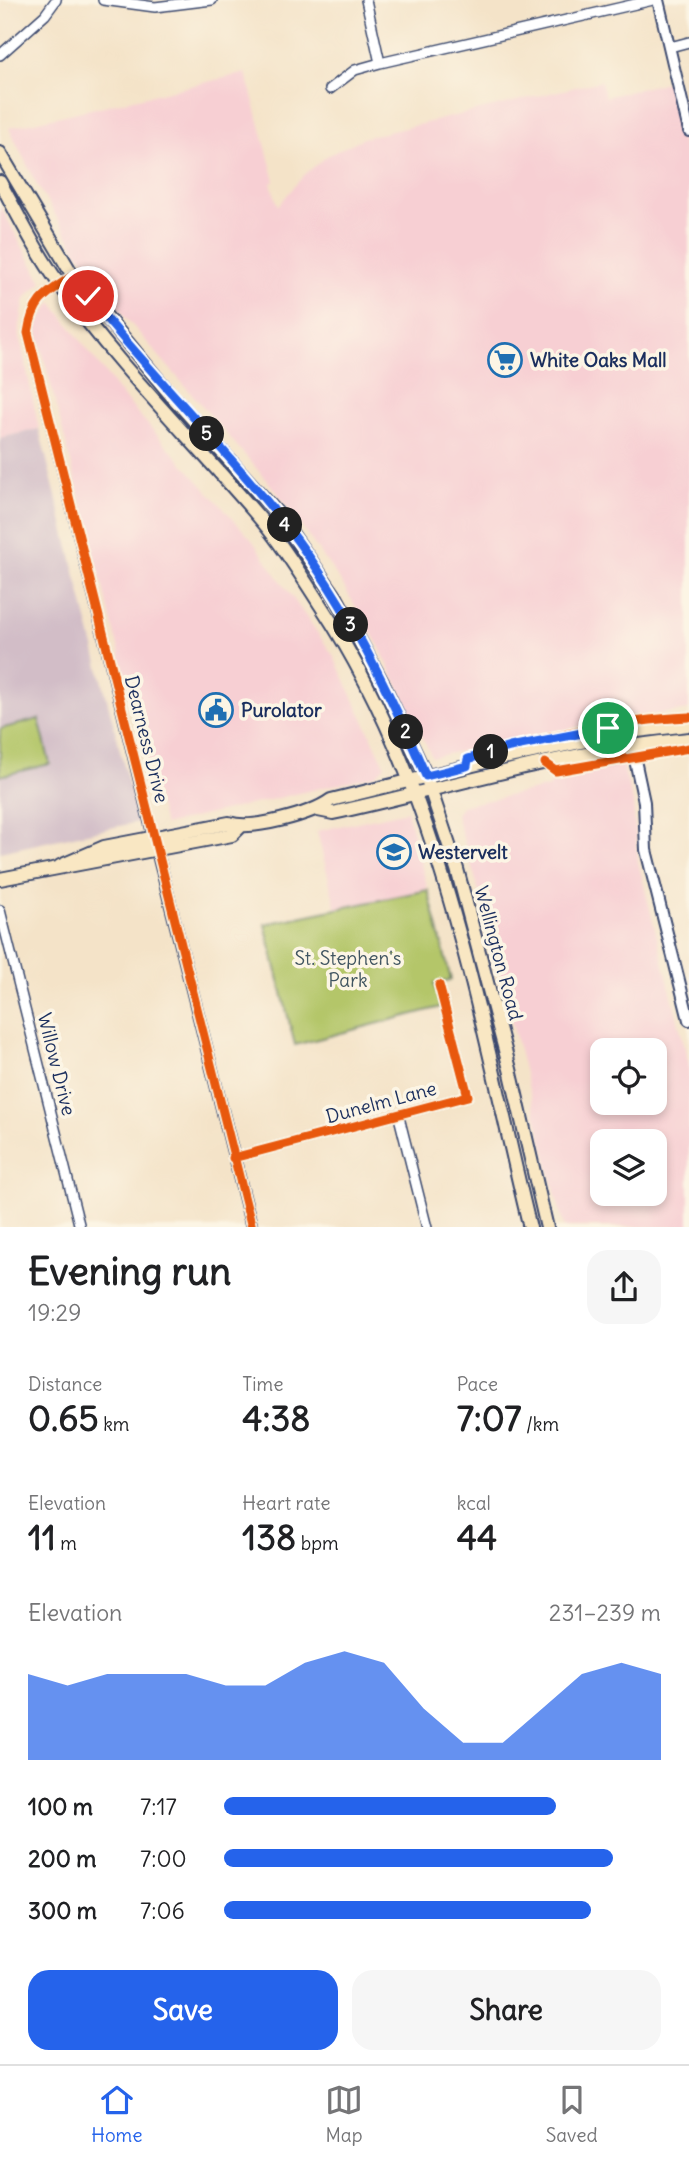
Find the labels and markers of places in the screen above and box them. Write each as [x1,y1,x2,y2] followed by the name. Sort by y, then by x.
[58,266,118,326] pin
[486,341,524,379] supermarket icon: White Oaks Mall
[530,348,667,372] place label: White Oaks Mall
[190,416,224,452] pin: 5
[268,508,302,542] pin: 4
[334,608,368,642] pin: 3
[197,691,235,729] public building icon: Purolator
[241,698,322,722] place label: Purolator
[578,698,638,758] pin
[388,714,424,750] pin: 2
[474,734,508,770] pin: 1
[375,833,413,871] school or university icon: Westervelt
[418,840,508,864] place label: Westervelt

